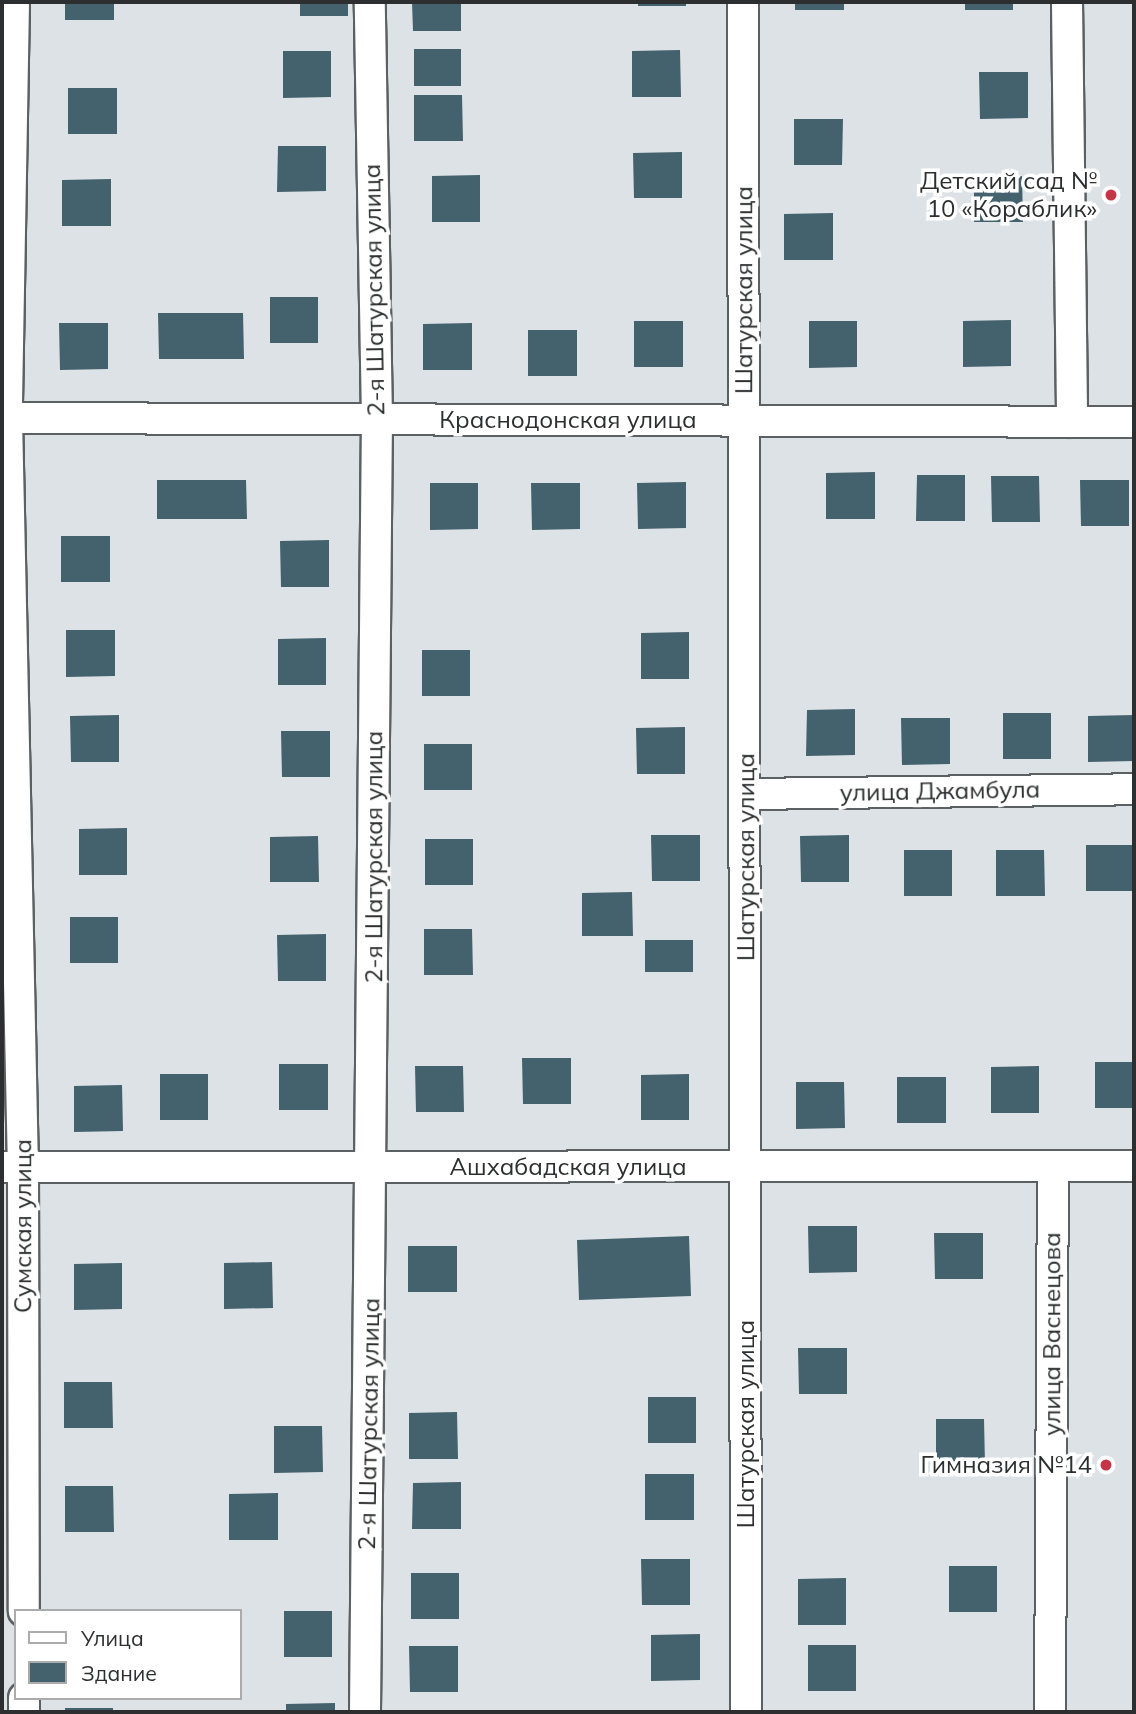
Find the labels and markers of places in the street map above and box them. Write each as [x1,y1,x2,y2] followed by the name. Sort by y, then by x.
[920,167,1097,223] place label: Детский сад № 10 «Кораблик»
[1103,187,1119,203] marker: Детский сад № 10 «Кораблик»
[920,1451,1092,1479] place label: Гимназия №14
[1098,1457,1114,1473] marker: Гимназия №14

